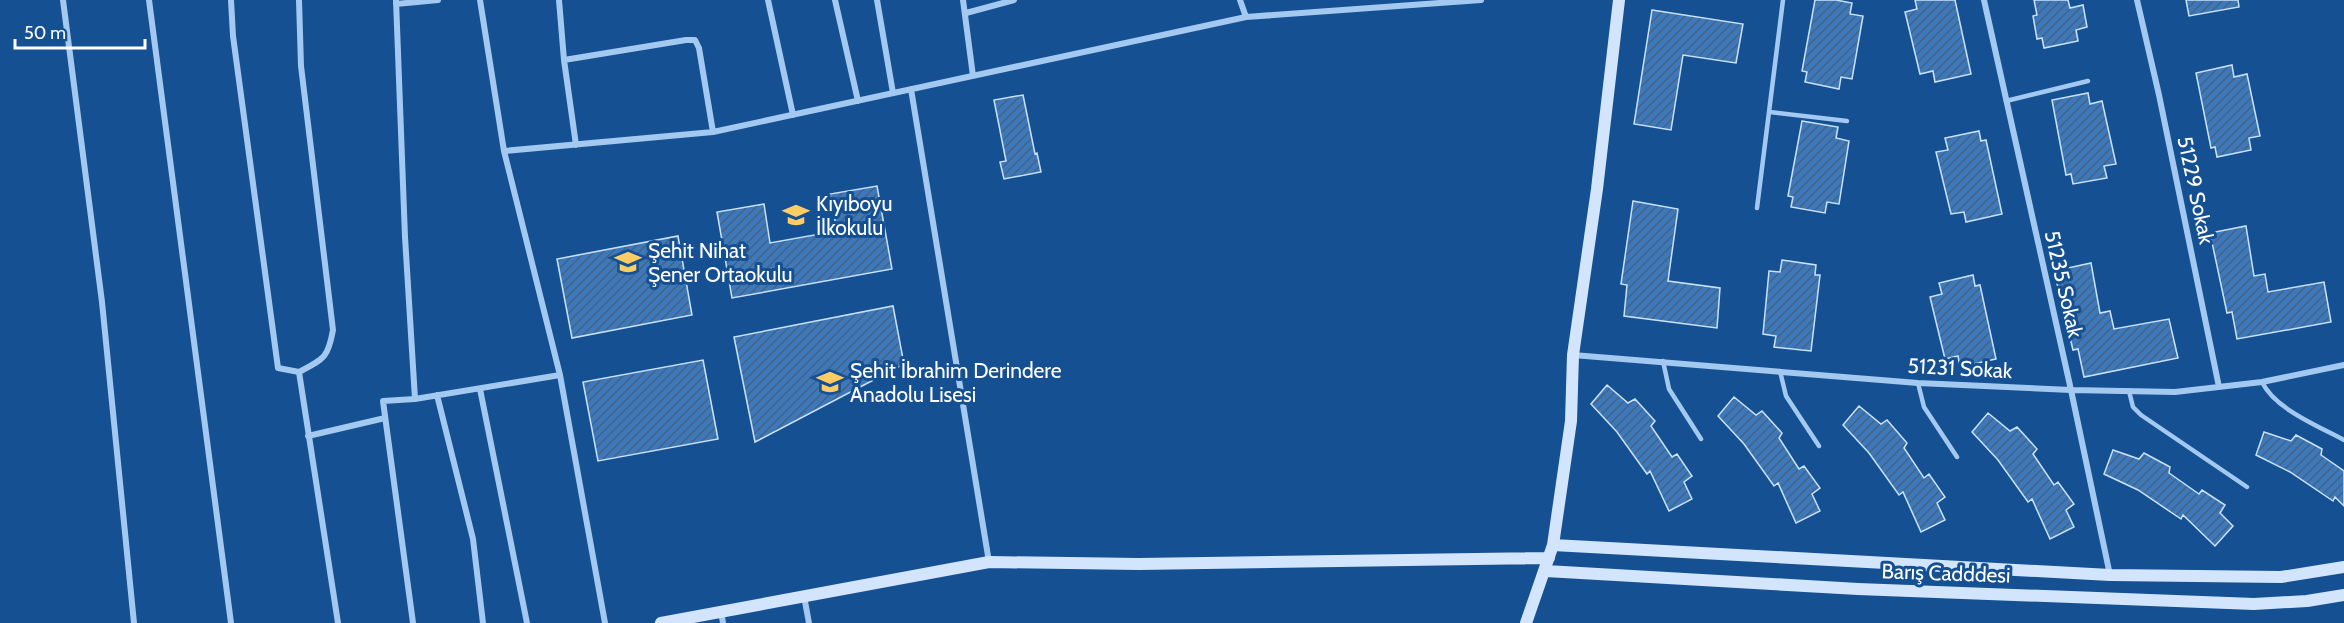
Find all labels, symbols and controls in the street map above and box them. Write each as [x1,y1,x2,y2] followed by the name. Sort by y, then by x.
[15,12,146,50] scale bar
[24,22,66,44] text: 50 m
[2172,134,2220,247] street label: 51229 Sokak
[816,191,892,240] place label: Kıyıboyu İlkokulu
[781,200,811,230] school or university icon: Kıyıboyu İlkokulu
[2040,228,2089,341] street label: 51235 Sokak
[648,238,793,287] place label: Şehit Nihat Şener Ortaokulu
[613,247,643,277] school or university icon: Şehit Nihat Şener Ortaokulu
[1907,353,2014,383] street label: 51231 Sokak
[850,358,1062,407] place label: Şehit İbrahim Derindere Anadolu Lisesi
[815,367,845,397] school or university icon: Şehit İbrahim Derindere Anadolu Lisesi
[1881,558,2011,588] street label: Barış Cadddesi

